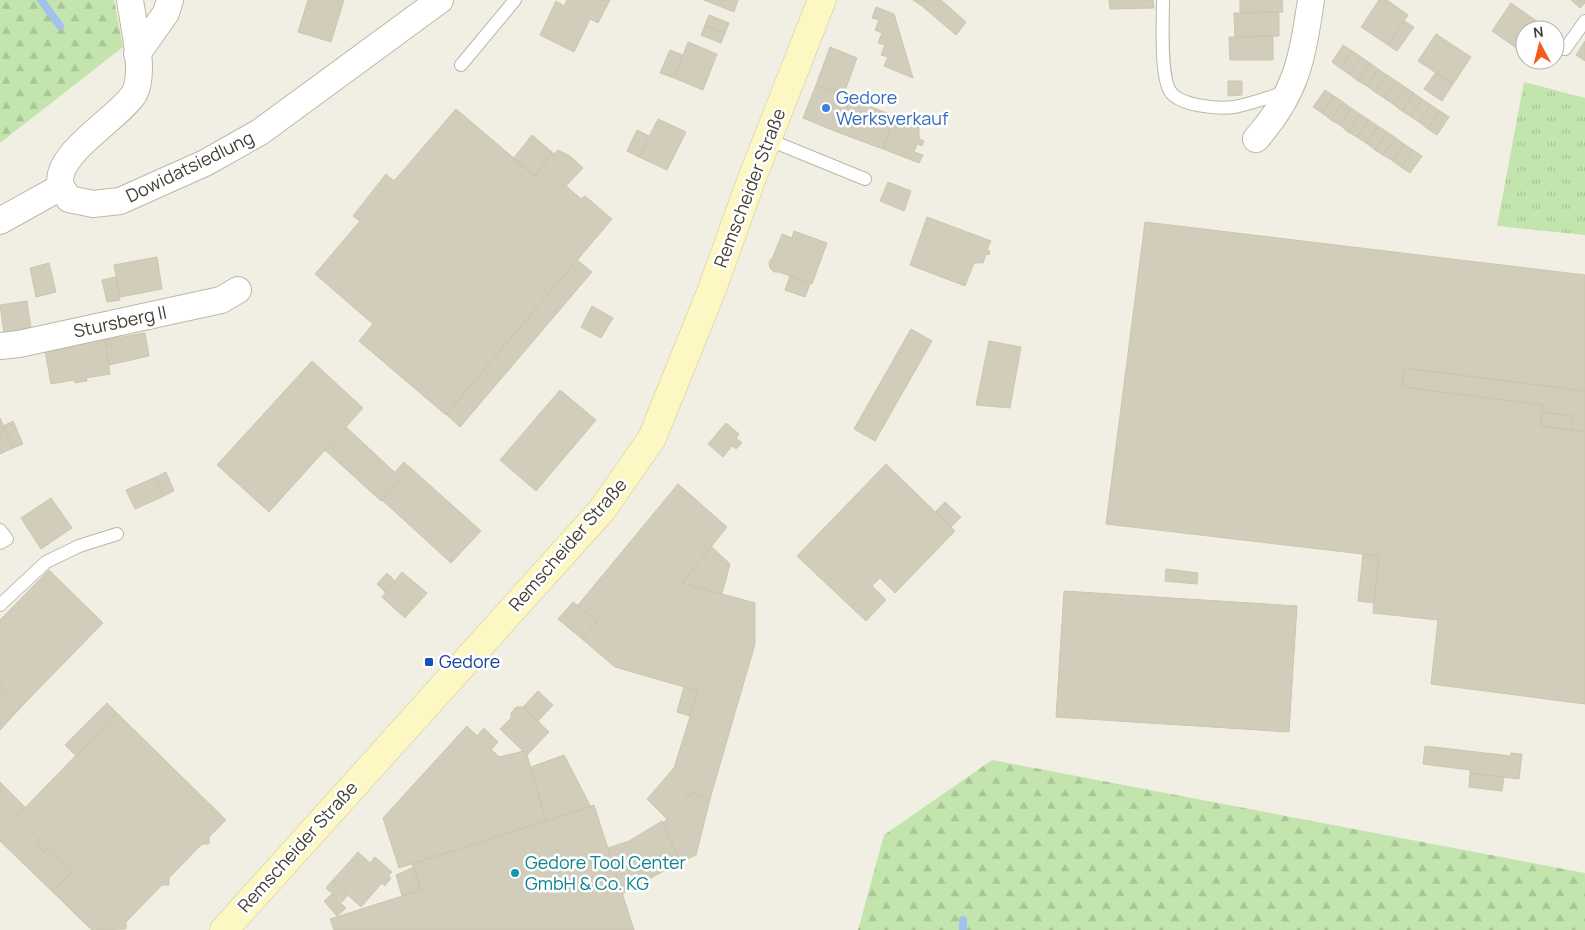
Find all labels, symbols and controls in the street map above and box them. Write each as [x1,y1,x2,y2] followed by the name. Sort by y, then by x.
[1515,20,1565,70] north arrow
[1532,22,1545,42] text: N
[836,85,949,130] place label: Gedore Werksverkauf
[820,102,832,114] marker: Gedore Werksverkauf
[708,105,790,271] street label: Remscheider Straße
[122,125,257,207] street label: Dowidatsiedlung
[71,299,169,343] street label: Stursberg II
[503,473,632,616] street label: Remscheider Straße
[439,649,500,673] place label: Gedore
[423,656,435,668] marker: Gedore
[232,776,363,917] street label: Remscheider Straße
[525,850,687,895] place label: Gedore Tool Center GmbH & Co. KG
[509,867,521,879] marker: Gedore Tool Center GmbH & Co. KG

